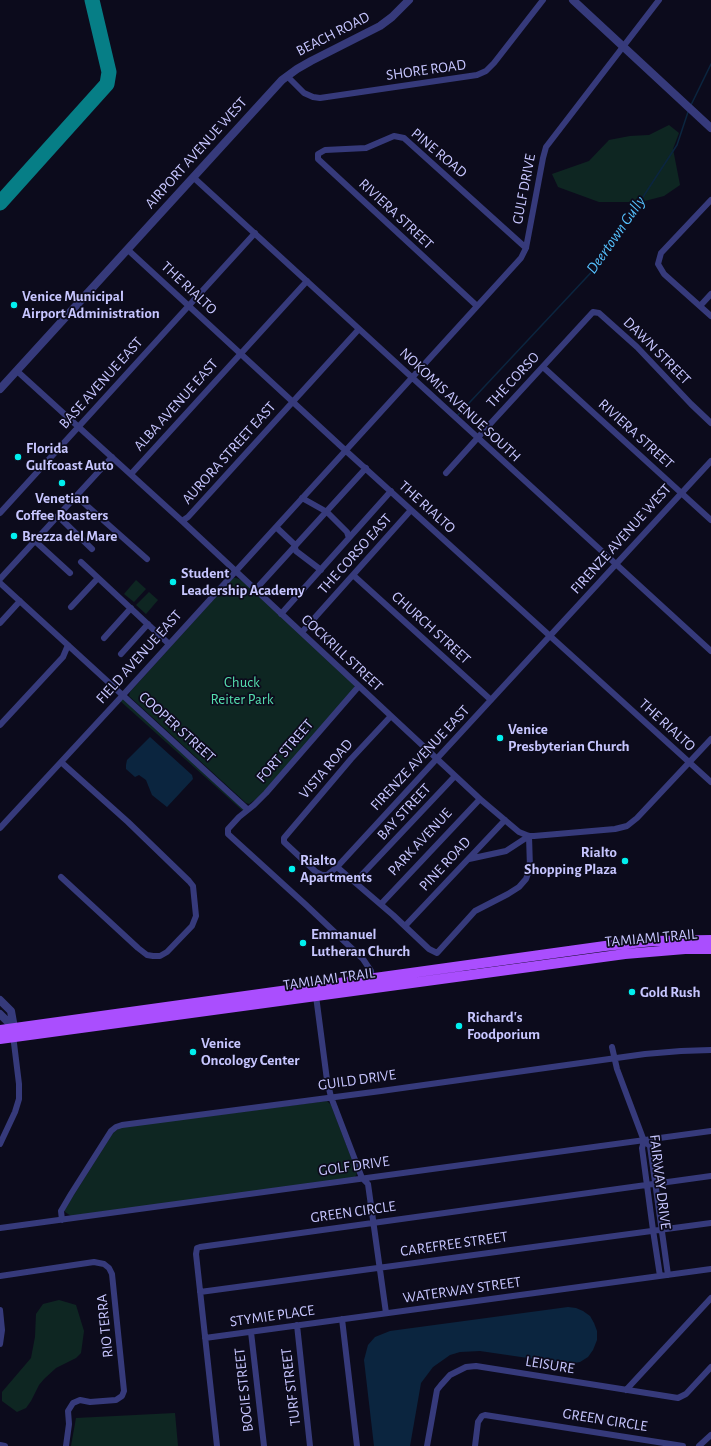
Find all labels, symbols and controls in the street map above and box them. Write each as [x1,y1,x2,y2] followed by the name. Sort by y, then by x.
[293,8,373,60] street label: BEACH ROAD
[385,55,467,85] street label: SHORE ROAD
[141,93,251,213] street label: AIRPORT AVENUE WEST
[407,124,471,182] street label: PINE ROAD
[508,152,540,226] street label: GULF DRIVE
[355,175,437,253] street label: RIVIERA STREET
[582,193,650,277] water label: Deertown Gully
[157,258,221,318] street label: THE RIALTO
[22,287,160,322] place label: Venice Municipal Airport Administration
[9,300,19,310] marker: Venice Municipal Airport Administration
[619,313,695,389] street label: DAWN STREET
[55,334,147,432] street label: BASE AVENUE EAST
[396,344,524,466] street label: NOKOMIS AVENUE SOUTH
[483,348,543,412] street label: THE CORSO
[130,355,222,455] street label: ALBA AVENUE EAST
[594,395,678,473] street label: RIVIERA STREET
[178,398,280,508] street label: AURORA STREET EAST
[26,439,114,474] place label: Florida Gulfcoast Auto
[13,452,23,462] marker: Florida Gulfcoast Auto
[395,477,459,537] street label: THE RIALTO
[57,478,67,488] marker: Venetian Coffee Roasters
[567,480,675,598] street label: FIRENZE AVENUE WEST
[16,489,108,524] place label: Venetian Coffee Roasters
[314,510,396,598] street label: THE CORSO EAST
[22,527,117,545] place label: Brezza del Mare
[9,531,19,541] marker: Brezza del Mare
[181,564,305,599] place label: Student Leadership Academy
[168,577,178,587] marker: Student Leadership Academy
[388,588,474,668] street label: CHURCH STREET
[92,607,186,707] street label: FIELD AVENUE EAST
[297,611,387,695] street label: COCKRILL STREET
[210,673,274,708] park label: Chuck Reiter Park
[135,688,219,766] street label: COOPER STREET
[635,695,699,755] street label: THE RIALTO
[367,702,473,814] street label: FIRENZE AVENUE EAST
[253,716,317,786] street label: FORT STREET
[508,720,630,755] place label: Venice Presbyterian Church
[495,733,505,743] marker: Venice Presbyterian Church
[295,736,357,802] street label: VISTA ROAD
[373,780,435,844] street label: BAY STREET
[384,805,456,879] street label: PARK AVENUE
[415,833,475,895] street label: PINE ROAD
[524,843,617,878] place label: Rialto Shopping Plaza
[300,851,372,886] place label: Rialto Apartments
[620,856,630,866] marker: Rialto Shopping Plaza
[287,864,297,874] marker: Rialto Apartments
[311,925,410,960] place label: Emmanuel Lutheran Church
[604,925,698,951] street label: TAMIAMI TRAIL
[298,938,308,948] marker: Emmanuel Lutheran Church
[282,964,376,994] street label: TAMIAMI TRAIL
[640,983,700,1001] place label: Gold Rush
[627,987,637,997] marker: Gold Rush
[467,1008,540,1043] place label: Richard's Foodporium
[454,1021,464,1031] marker: Richard's Foodporium
[201,1034,299,1069] place label: Venice Oncology Center
[188,1047,198,1057] marker: Venice Oncology Center
[317,1066,397,1094] street label: GUILD DRIVE
[645,1133,675,1231] street label: FAIRWAY DRIVE
[317,1152,391,1180] street label: GOLF DRIVE
[309,1197,397,1227] street label: GREEN CIRCLE
[399,1228,509,1260] street label: CAREFREE STREET
[402,1273,522,1307] street label: WATERWAY STREET
[93,1293,117,1359] street label: RIO TERRA
[229,1301,315,1331] street label: STYMIE PLACE
[231,1347,257,1433] street label: BOGIE STREET
[277,1347,305,1427] street label: TURF STREET
[524,1352,576,1378] street label: LEISURE
[561,1404,649,1436] street label: GREEN CIRCLE

